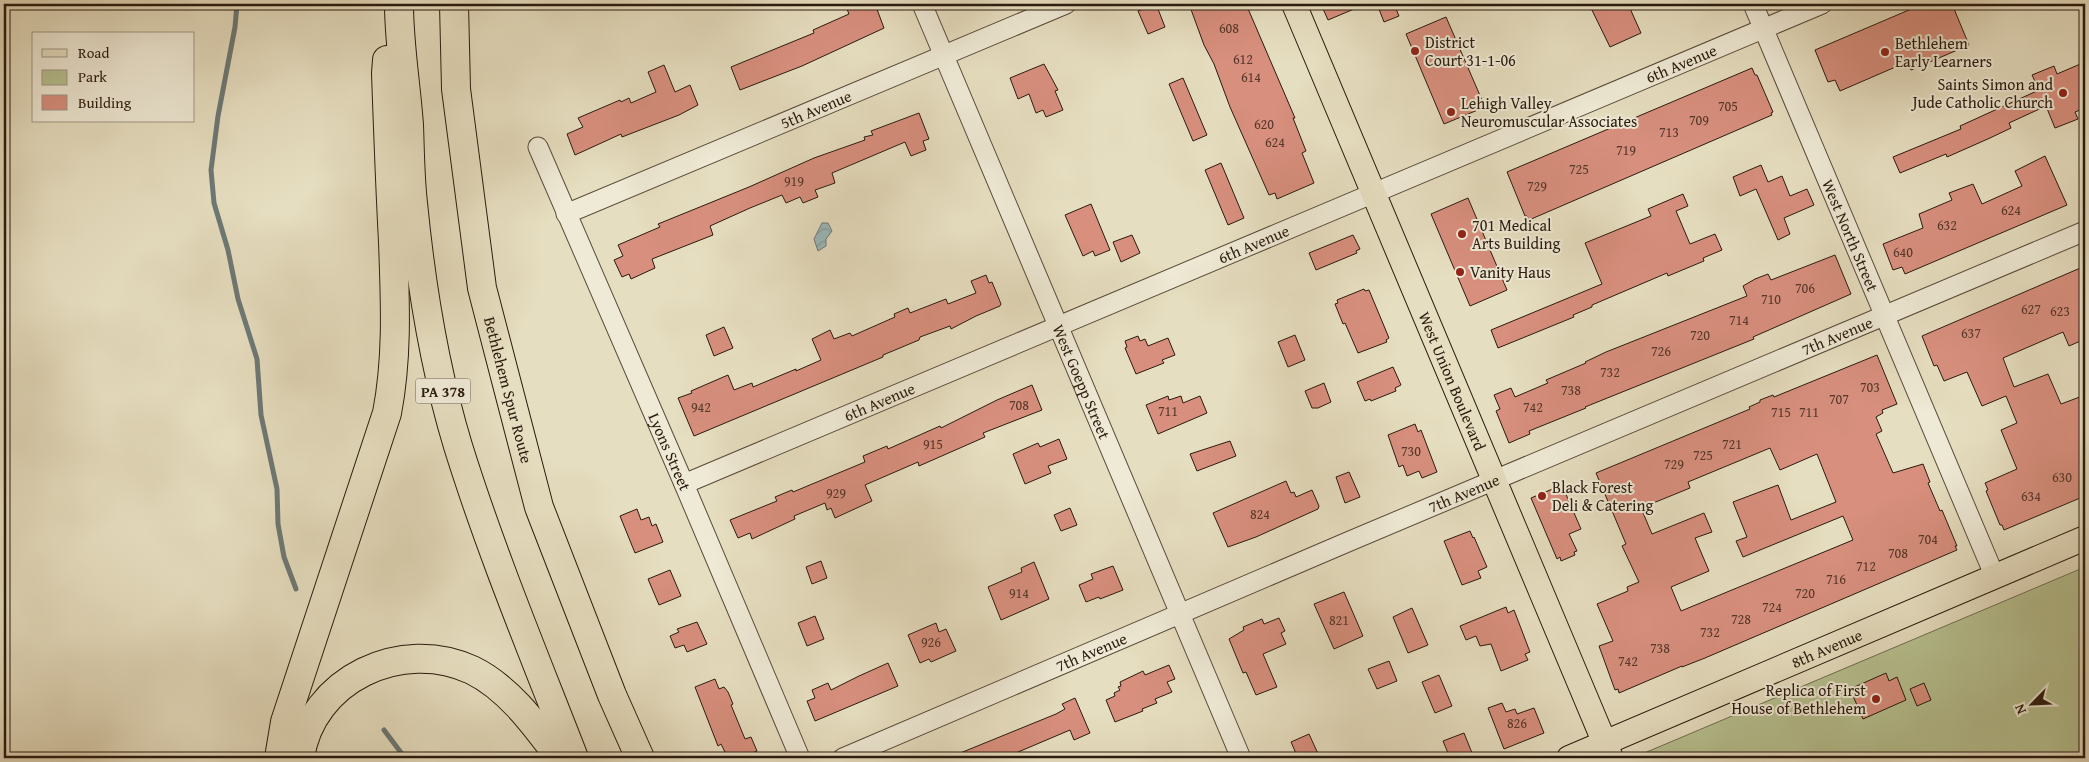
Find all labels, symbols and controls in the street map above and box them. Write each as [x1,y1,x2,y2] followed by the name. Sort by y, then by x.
[1219,18,1239,38] house number: 608
[1425,30,1516,72] place label: District Court 31-1-06
[1895,31,1992,73] place label: Bethlehem Early Learners
[32,32,195,122] legend
[1642,38,1720,89] street label: 6th Avenue
[78,42,109,63] text: Road
[1409,45,1421,57] marker: District Court 31-1-06
[1879,46,1891,58] marker: Bethlehem Early Learners
[1233,49,1253,69] house number: 612
[78,66,107,87] text: Park
[1241,67,1261,87] house number: 614
[1911,72,2053,114] place label: Saints Simon and Jude Catholic Church
[777,83,855,135] street label: 5th Avenue
[2057,87,2069,99] marker: Saints Simon and Jude Catholic Church
[1461,91,1637,133] place label: Lehigh Valley Neuromuscular Associates
[78,92,132,113] text: Building
[1718,96,1738,116] house number: 705
[1445,106,1457,118] marker: Lehigh Valley Neuromuscular Associates
[1689,110,1709,130] house number: 709
[1254,114,1274,134] house number: 620
[1659,122,1679,142] house number: 713
[1265,132,1285,152] house number: 624
[1616,140,1636,160] house number: 719
[1569,159,1589,179] house number: 725
[784,171,804,191] house number: 919
[1816,175,1885,295] street label: West North Street
[1527,176,1547,196] house number: 729
[2001,200,2021,220] house number: 624
[1472,213,1561,255] place label: 701 Medical Arts Building
[1937,215,1957,235] house number: 632
[1214,218,1293,269] street label: 6th Avenue
[1456,228,1468,240] marker: 701 Medical Arts Building
[1893,242,1913,262] house number: 640
[1470,260,1551,284] place label: Vanity Haus
[1454,266,1466,278] marker: Vanity Haus
[1795,278,1815,298] house number: 706
[1761,289,1781,309] house number: 710
[2021,299,2041,319] house number: 627
[2050,301,2070,321] house number: 623
[1413,308,1493,455] street label: West Union Boulevard
[1729,310,1749,330] house number: 714
[1798,310,1876,361] street label: 7th Avenue
[478,314,539,466] street label: Bethlehem Spur Route
[1047,321,1117,443] street label: West Goepp Street
[1961,323,1981,343] house number: 637
[1690,325,1710,345] house number: 720
[1651,341,1671,361] house number: 726
[1600,362,1620,382] house number: 732
[840,376,919,427] street label: 6th Avenue
[1860,377,1880,397] house number: 703
[416,378,470,404] road number: PA 378
[1561,380,1581,400] house number: 738
[1829,389,1849,409] house number: 707
[1009,395,1029,415] house number: 708
[691,397,711,417] house number: 942
[1523,397,1543,417] house number: 742
[1158,401,1178,421] house number: 711
[1771,402,1791,422] house number: 715
[1799,402,1819,422] house number: 711
[642,409,698,495] street label: Lyons Street
[923,434,943,454] house number: 915
[1722,434,1742,454] house number: 721
[1401,441,1421,461] house number: 730
[1693,445,1713,465] house number: 725
[1664,454,1684,474] house number: 729
[1425,467,1503,519] street label: 7th Avenue
[2052,467,2072,487] house number: 630
[1552,475,1654,517] place label: Black Forest Deli & Catering
[826,483,846,503] house number: 929
[2021,486,2041,506] house number: 634
[1536,490,1548,502] marker: Black Forest Deli & Catering
[1250,504,1270,524] house number: 824
[1918,529,1938,549] house number: 704
[1888,543,1908,563] house number: 708
[1856,556,1876,576] house number: 712
[1826,569,1846,589] house number: 716
[1009,583,1029,603] house number: 914
[1795,583,1815,603] house number: 720
[1762,597,1782,617] house number: 724
[1731,609,1751,629] house number: 728
[1329,610,1349,630] house number: 821
[1700,622,1720,642] house number: 732
[1787,622,1866,674] street label: 8th Avenue
[1052,626,1130,678] street label: 7th Avenue
[921,632,941,652] house number: 926
[1650,638,1670,658] house number: 738
[1618,651,1638,671] house number: 742
[1732,678,1866,720] place label: Replica of First House of Bethlehem
[2006,680,2056,730] north arrow
[1870,693,1882,705] marker: Replica of First House of Bethlehem
[2009,700,2031,718] text: N
[1507,713,1527,733] house number: 826

